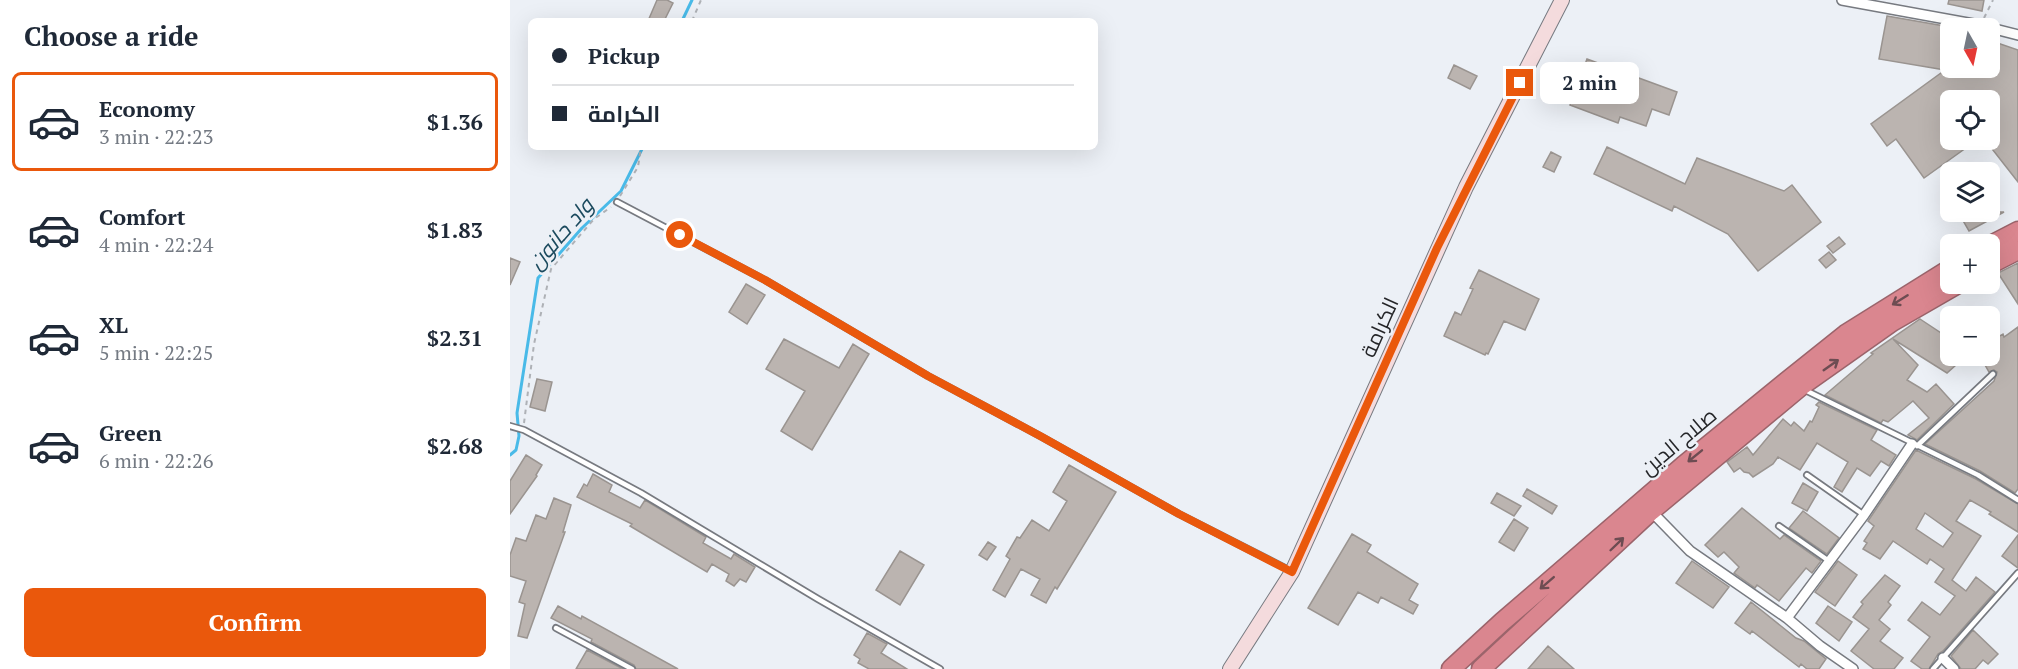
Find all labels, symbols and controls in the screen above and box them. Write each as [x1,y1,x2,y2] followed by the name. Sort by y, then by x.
[24,18,199,54] text: Choose a ride
[1940,18,2000,78] north arrow
[1940,18,2000,366] map controls
[588,41,660,70] text: Pickup
[1541,62,1640,104] callout: 2 min
[1506,69,1533,96] route end
[1562,69,1617,96] text: 2 min
[1940,90,2000,150] button: locate
[99,94,195,123] text: Economy
[27,95,81,149] icon: car
[588,99,660,128] text: الكرامة
[427,107,483,136] text: $1.36
[99,123,213,150] text: 3 min · 22:23
[1940,162,2000,222] button: layers
[521,190,600,275] water label: واد حانون
[99,202,185,231] text: Comfort
[27,203,81,257] icon: car
[427,215,483,244] text: $1.83
[666,221,693,248] route start
[99,231,213,258] text: 4 min · 22:24
[1940,234,2000,294] button: +
[1353,293,1405,361] street label: الكرامة
[1892,294,1909,306] one-way arrow
[1940,306,2000,366] button: −
[99,310,128,339] text: XL
[27,311,81,365] icon: car
[427,323,483,352] text: $2.31
[99,339,213,366] text: 5 min · 22:25
[1822,359,1838,371] one-way arrow
[1634,401,1723,482] street label: صلاح الدين
[99,418,162,447] text: Green
[27,419,81,473] icon: car
[427,431,483,460] text: $2.68
[99,447,213,474] text: 6 min · 22:26
[1687,449,1703,462] one-way arrow
[1609,537,1624,551] one-way arrow
[1540,576,1555,590] one-way arrow
[24,588,486,657] button: Confirm

